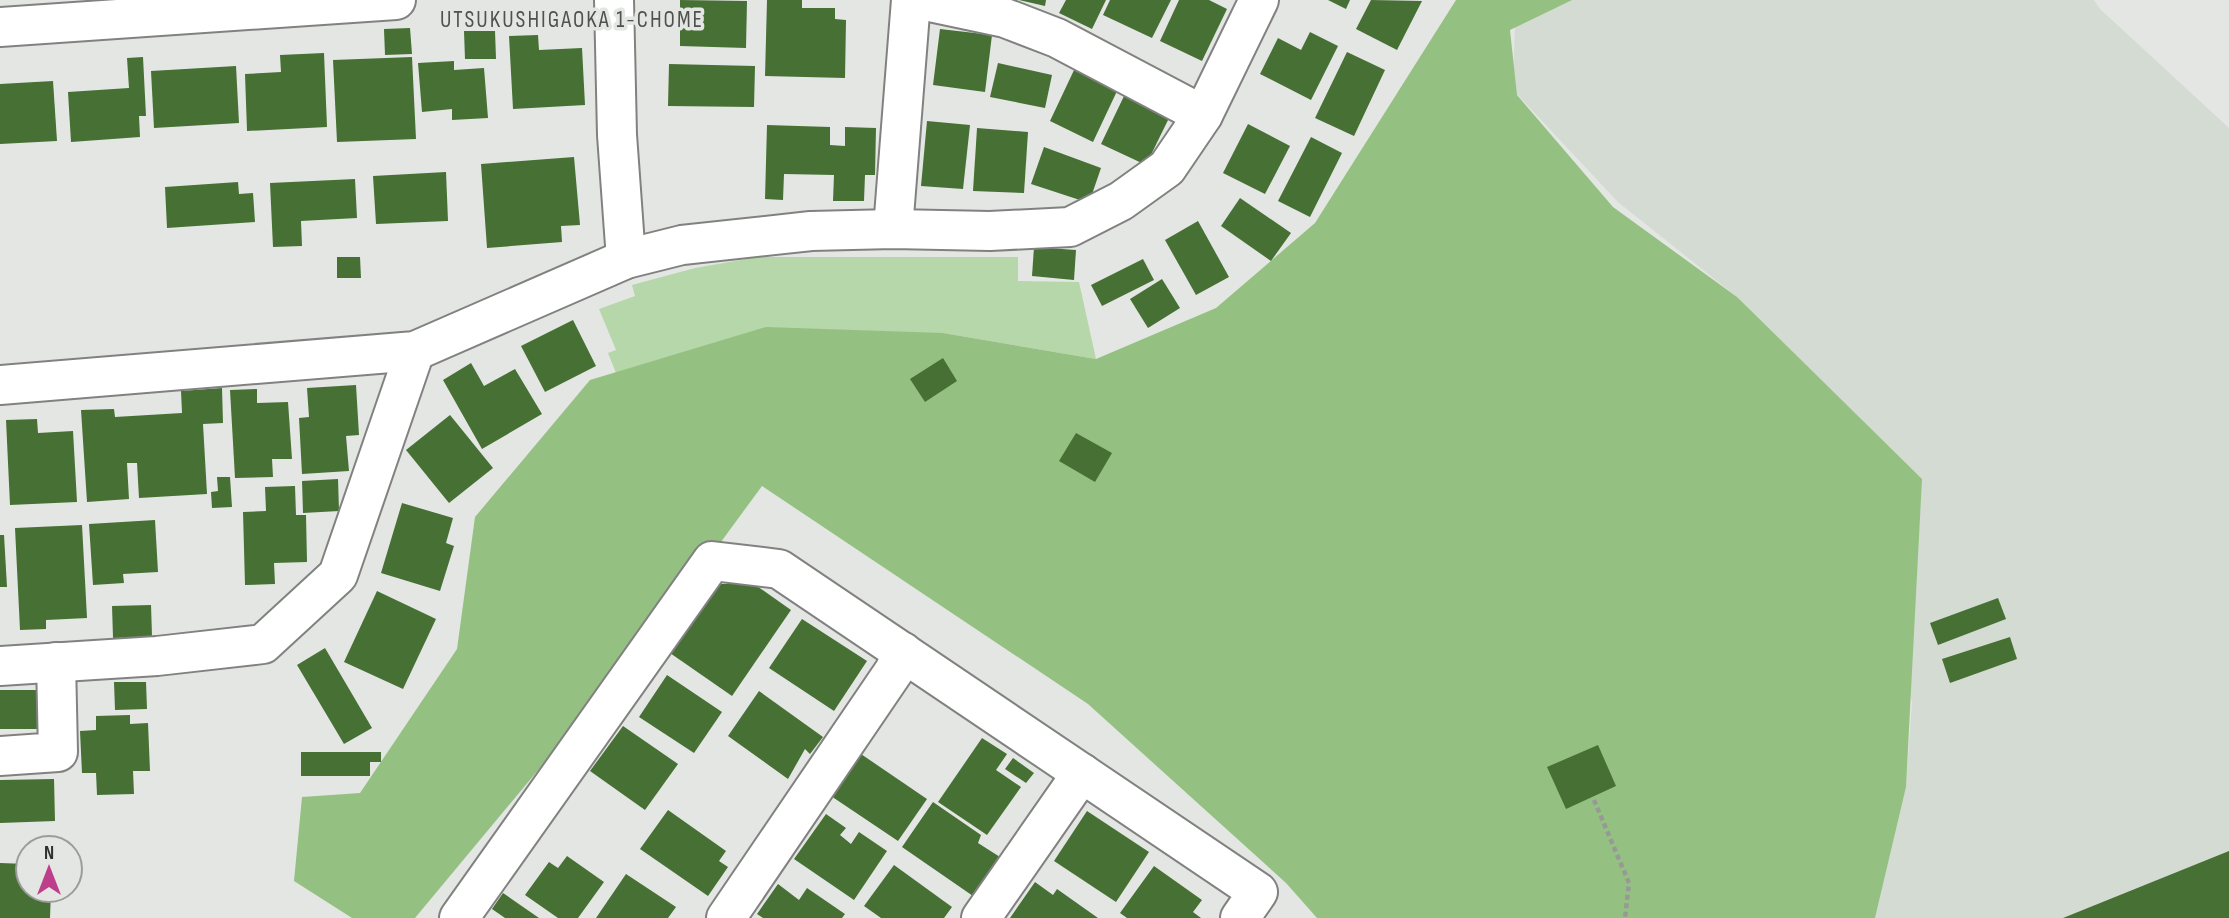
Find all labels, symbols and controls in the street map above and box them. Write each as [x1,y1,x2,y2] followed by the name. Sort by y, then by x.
[440,6,704,34] district label: UTSUKUSHIGAOKA 1-CHOME
[14,834,84,904] north arrow
[44,842,54,865] text: N

